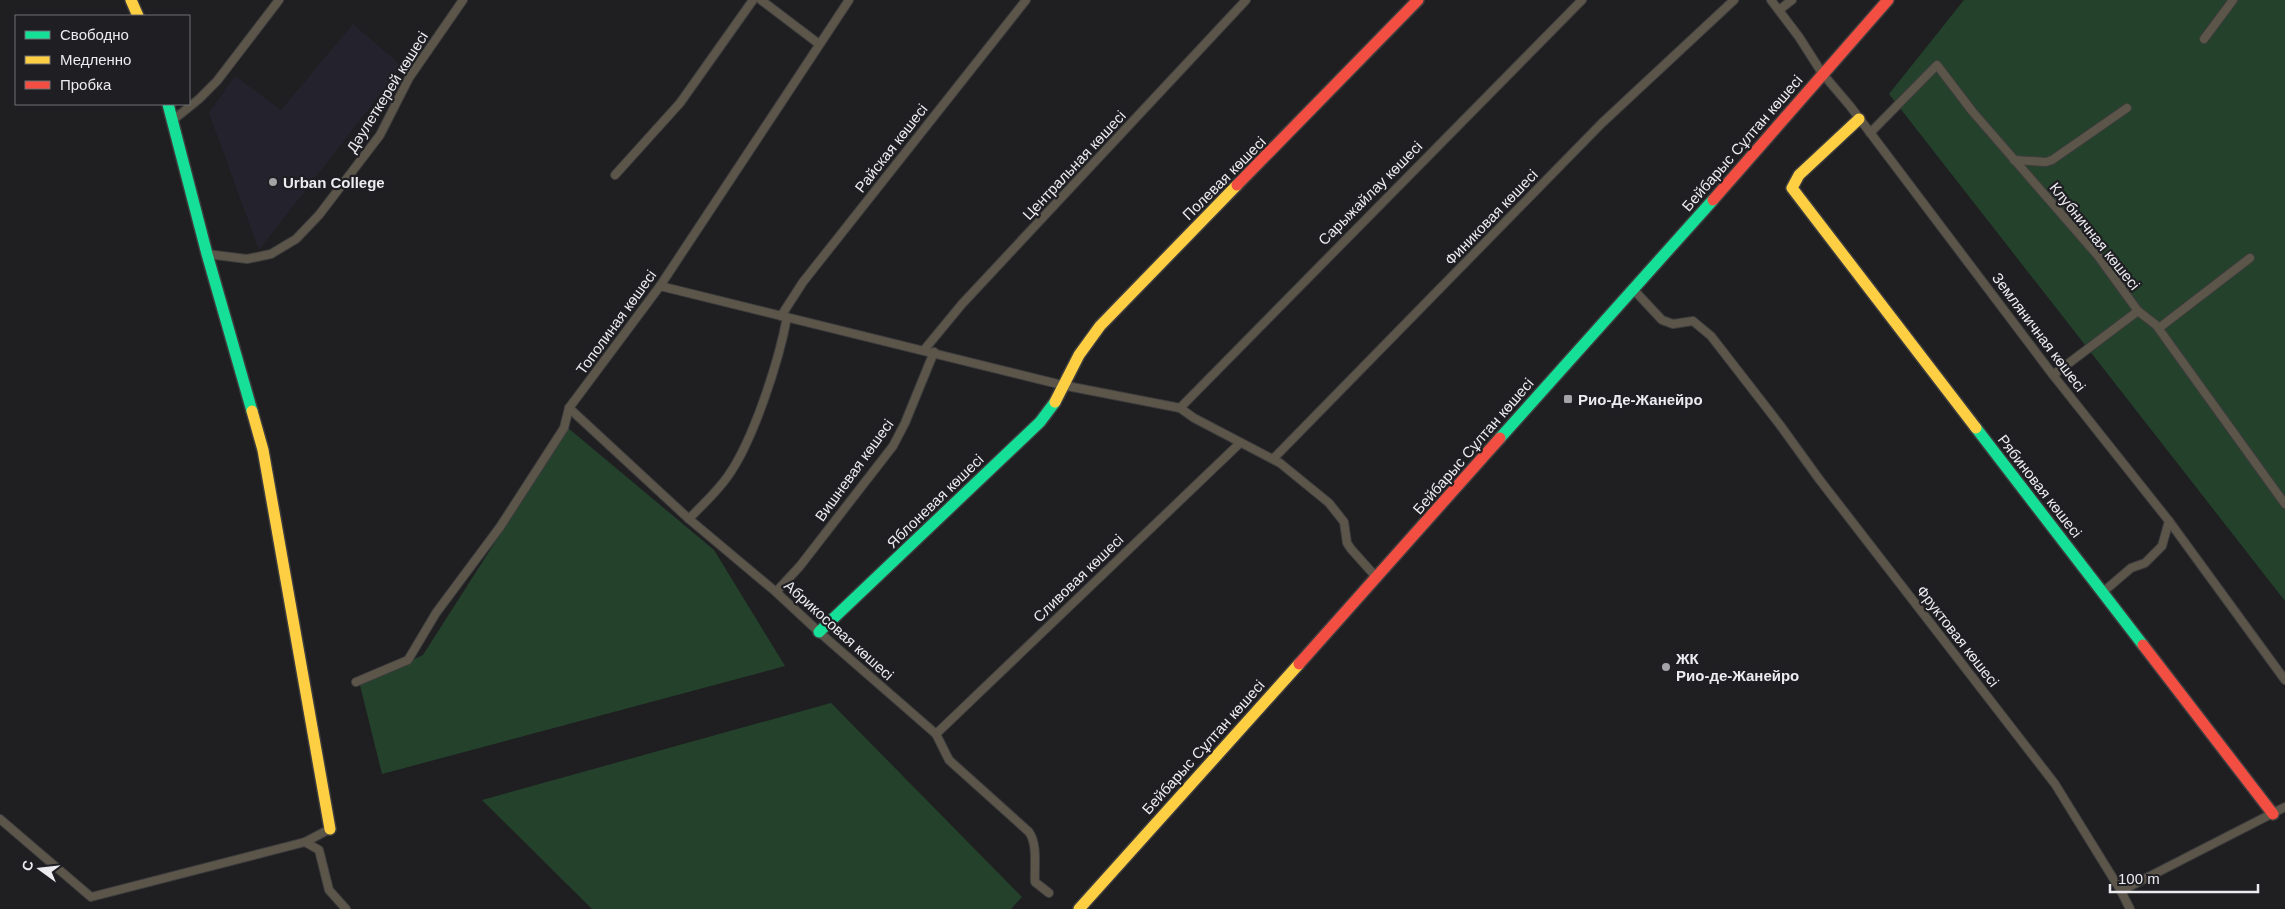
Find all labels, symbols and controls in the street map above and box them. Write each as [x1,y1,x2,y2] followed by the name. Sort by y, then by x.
[15,15,190,105] legend
[60,26,129,43] text: Свободно
[343,28,431,156] street label: Дәулеткерей көшесі
[60,51,131,68] text: Медленно
[1678,72,1806,214] street label: Бейбарыс Сұлтан көшесі
[60,76,112,93] text: Пробка
[851,100,931,196] street label: Райская көшесі
[1019,107,1129,223] street label: Центральная көшесі
[1179,133,1269,223] street label: Полевая көшесі
[1315,138,1425,248] street label: Сарыжайлау көшесі
[1441,166,1541,268] street label: Финиковая көшесі
[283,174,385,191] place label: Urban College
[267,176,279,188] marker: Urban College
[2046,179,2144,293] street label: Клубничная көшесі
[572,267,660,377] street label: Тополиная көшесі
[1989,269,2089,395] street label: Земляничная көшесі
[1409,375,1537,517] street label: Бейбарыс Сұлтан көшесі
[1578,391,1703,408] place label: Рио-Де-Жанейро
[1562,393,1574,405] marker: Рио-Де-Жанейро
[811,416,897,524] street label: Вишневая көшесі
[1995,431,2085,541] street label: Рябиновая көшесі
[883,451,987,551] street label: Яблоневая көшесі
[1029,531,1127,625] street label: Сливовая көшесі
[781,577,897,683] street label: Абрикосовая көшесі
[1913,582,2003,690] street label: Фруктовая көшесі
[1675,650,1799,684] place label: ЖК Рио-де-Жанейро
[1660,661,1672,673] marker: ЖК Рио-де-Жанейро
[1138,676,1268,818] street label: Бейбарыс Сұлтан көшесі
[15,844,65,894] north arrow
[18,859,36,873] text: С
[2110,862,2258,894] scale bar
[2118,870,2160,887] text: 100 m

